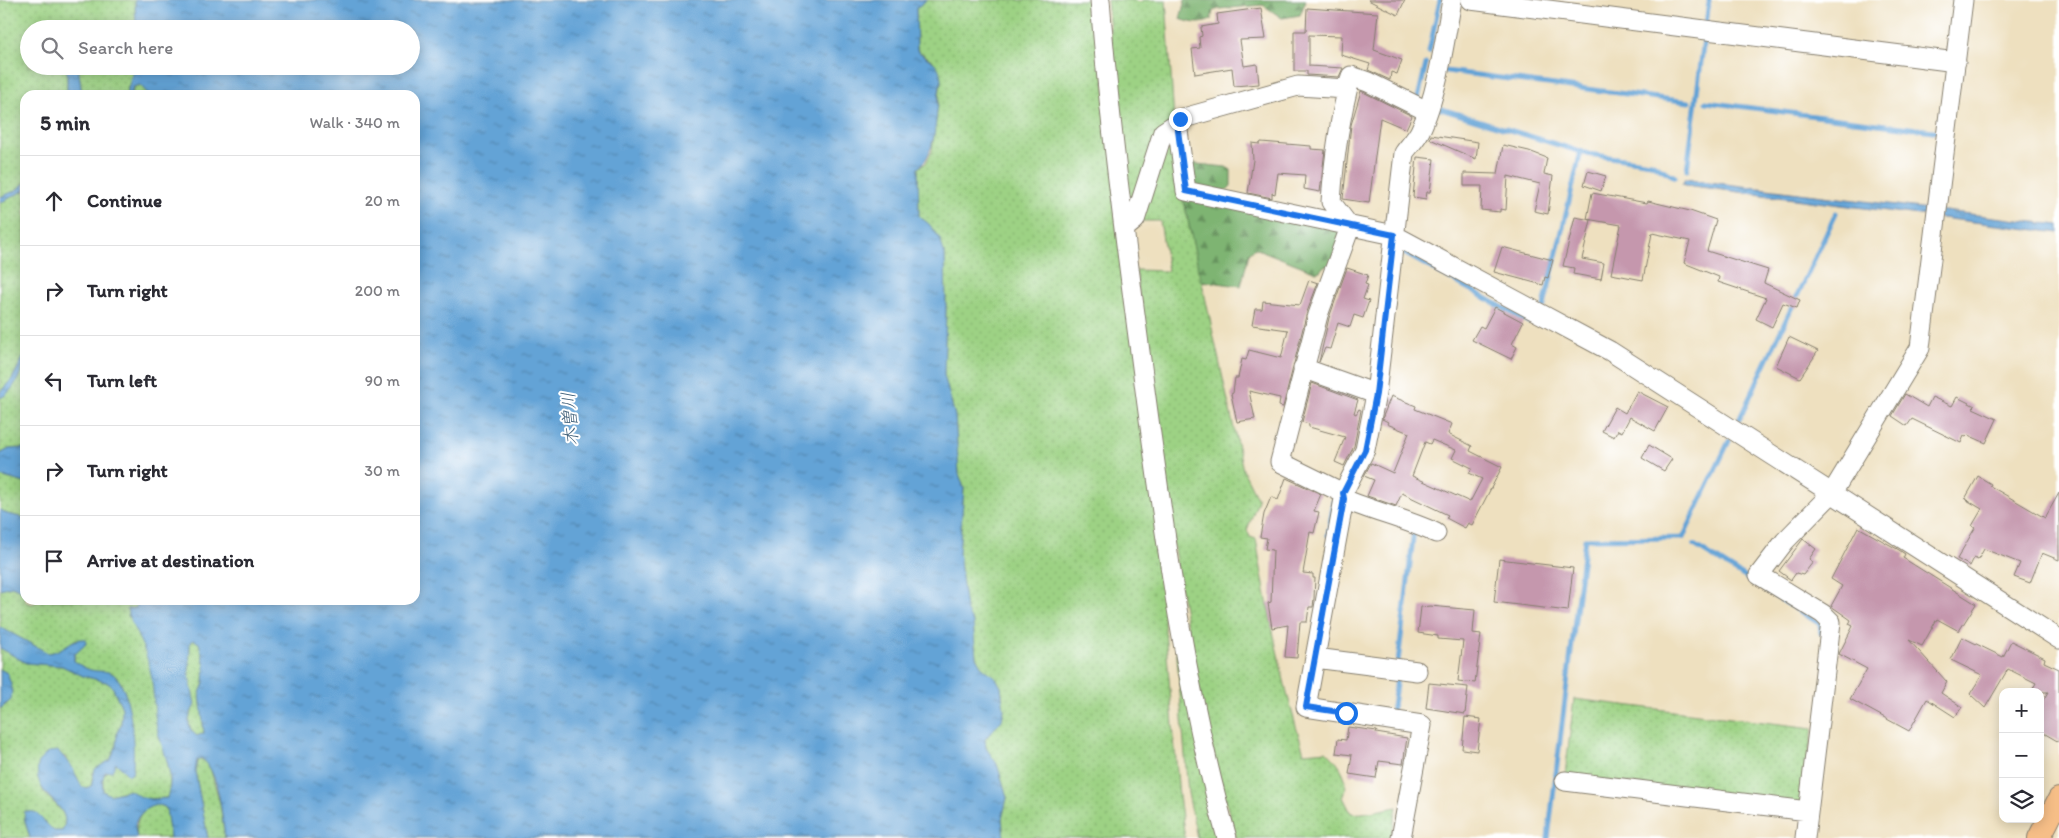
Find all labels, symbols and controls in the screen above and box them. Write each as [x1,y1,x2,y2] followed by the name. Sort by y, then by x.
[20,20,420,75] search box
[38,34,66,62] icon: search
[78,36,173,59] text: Search here
[1169,108,1192,131] route end
[40,110,90,135] text: 5 min
[310,113,400,132] text: Walk · 340 m
[40,187,68,215] icon: ahead
[87,189,162,212] text: Continue
[365,191,400,210] text: 20 m
[40,277,68,305] icon: right
[87,279,168,302] text: Turn right
[355,281,400,300] text: 200 m
[40,367,68,395] icon: left
[87,369,157,392] text: Turn left
[365,371,400,390] text: 90 m
[557,391,583,447] water label: 木曽川
[40,457,68,485] icon: right
[87,459,168,482] text: Turn right
[364,461,400,480] text: 30 m
[40,547,68,575] icon: arrive
[87,549,254,572] text: Arrive at destination
[1999,688,2044,823] map controls
[1999,688,2044,733] button: +
[1335,702,1358,725] route start
[1999,733,2044,778] button: −
[1999,778,2044,823] button: layers

